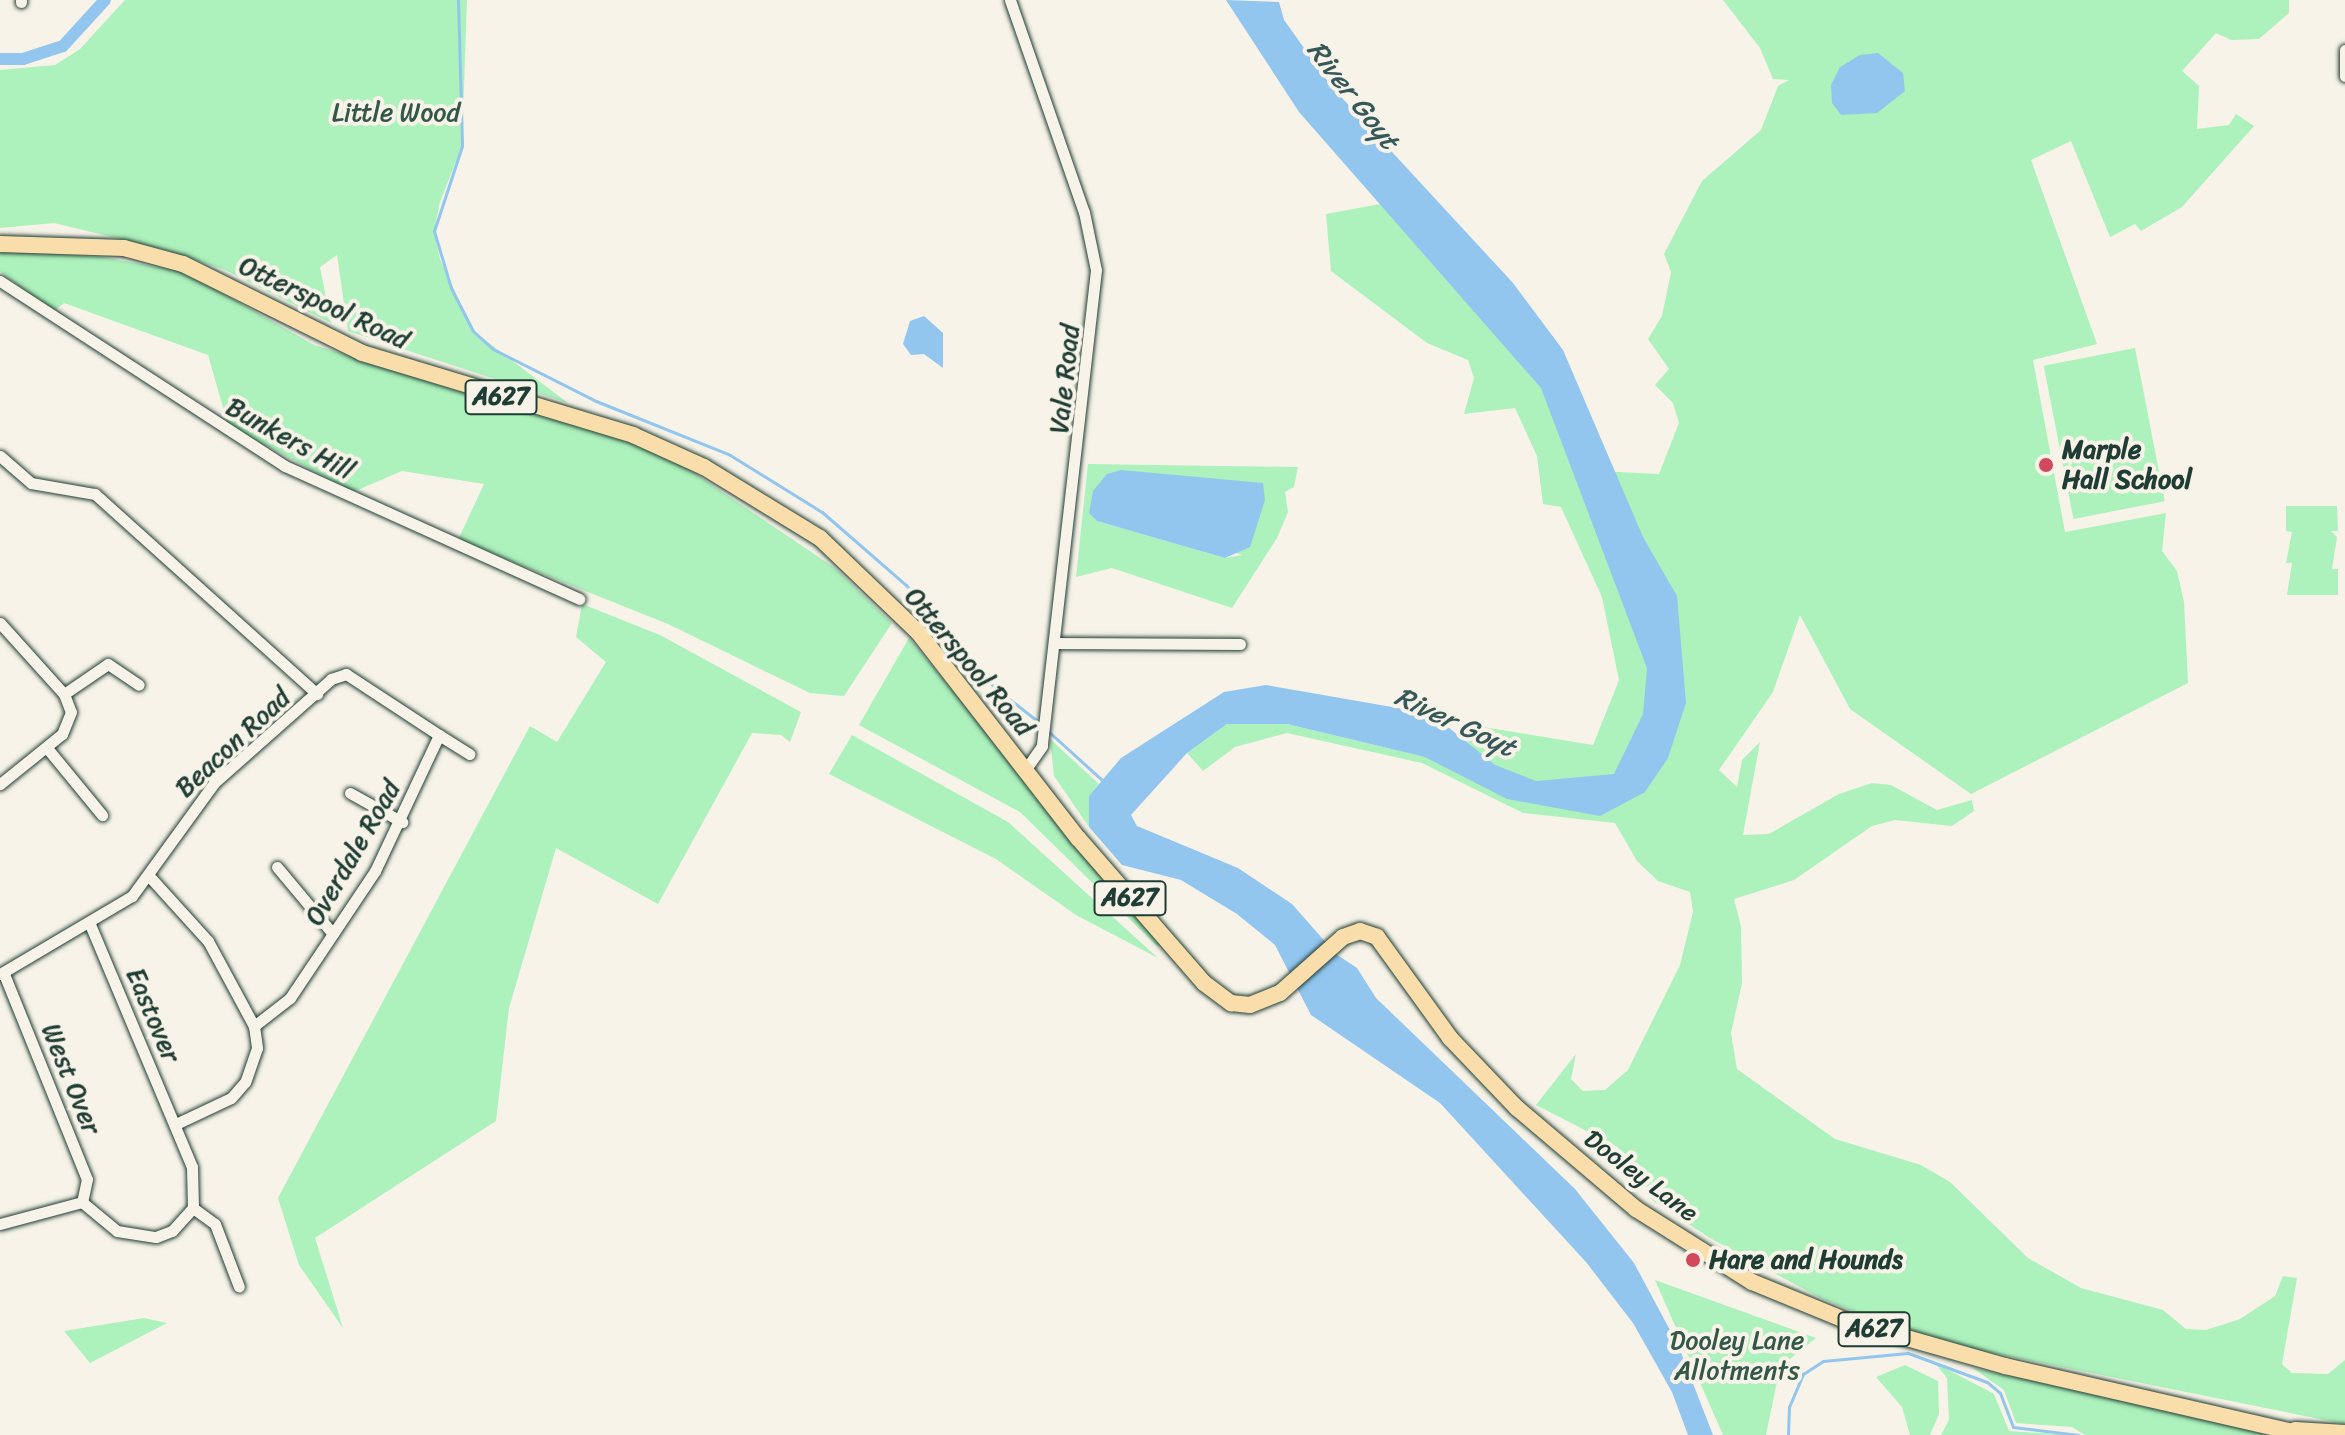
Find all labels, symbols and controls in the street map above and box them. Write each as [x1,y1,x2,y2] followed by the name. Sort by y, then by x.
[1300,34,1406,156] water label: River Goyt
[332,97,460,129] park label: Little Wood
[234,250,414,356] street label: Otterspool Road
[1044,323,1086,435] street label: Vale Road
[463,377,539,417] road number: A627
[221,391,359,487] street label: Bunkers Hill
[2062,434,2192,496] place label: Marple Hall School
[2037,456,2055,474] marker: Marple Hall School
[898,581,1040,743] street label: Otterspool Road
[1389,679,1521,765] water label: River Goyt
[169,682,297,804] street label: Beacon Road
[299,775,407,931] street label: Overdale Road
[1092,878,1168,918] road number: A627
[119,963,187,1067] street label: Eastover
[35,1019,107,1139] street label: West Over
[1578,1123,1704,1229] street label: Dooley Lane
[1709,1244,1903,1276] place label: Hare and Hounds
[1684,1251,1702,1269] marker: Hare and Hounds
[1836,1309,1912,1349] road number: A627
[1670,1325,1804,1386] park label: Dooley Lane Allotments

